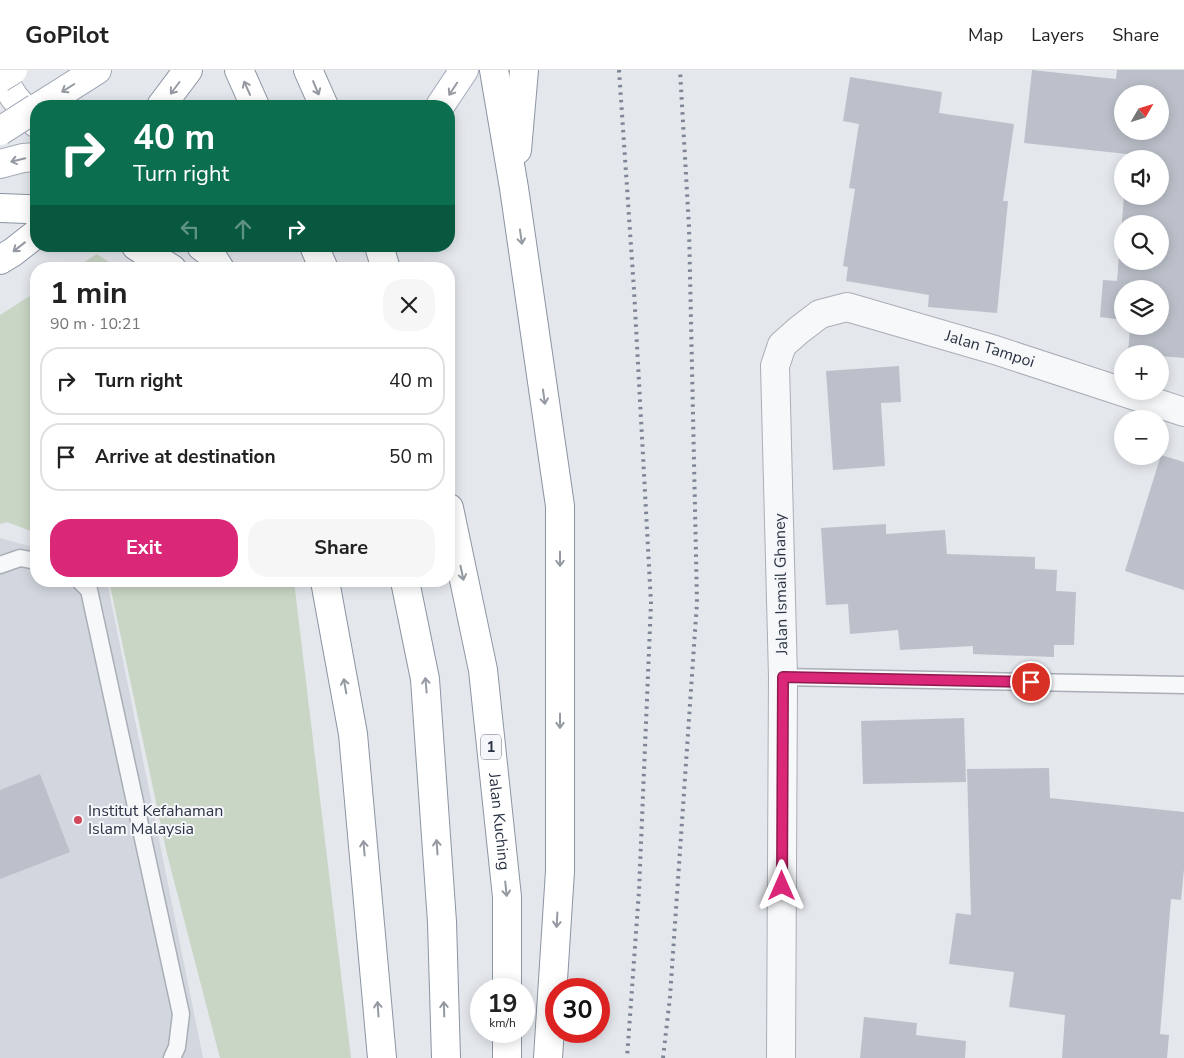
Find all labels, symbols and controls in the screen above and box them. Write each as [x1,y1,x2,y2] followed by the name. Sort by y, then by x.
[25,19,109,51] text: GoPilot
[968,23,1003,47] text: Map
[1031,23,1084,47] text: Layers
[1112,23,1159,47] text: Share
[312,80,321,95] one-way arrow
[170,81,180,95] one-way arrow
[241,81,251,96] one-way arrow
[447,81,457,95] one-way arrow
[62,84,76,94] one-way arrow
[1114,85,1169,140] north arrow
[1114,85,1169,465] map controls
[133,114,215,161] text: 40 m
[50,120,115,185] icon: right
[1114,150,1169,205] button: sound
[10,156,26,165] one-way arrow
[133,159,229,189] text: Turn right
[176,215,204,243] icon: left
[229,215,257,243] icon: ahead
[282,215,310,243] icon: right
[1114,215,1169,270] button: search
[516,228,526,244] one-way arrow
[13,242,26,253] one-way arrow
[50,273,128,314] text: 1 min
[383,279,435,331] button: close
[1114,280,1169,335] button: layers
[50,313,141,335] text: 90 m · 10:21
[941,325,1037,373] street label: Jalan Tampoi
[1114,345,1169,400] button: +
[52,367,80,395] icon: right
[95,368,182,394] text: Turn right
[389,368,433,394] text: 40 m
[539,389,549,405] one-way arrow
[1114,410,1169,465] button: −
[52,443,80,471] icon: arrive
[95,444,276,470] text: Arrive at destination
[389,444,433,470] text: 50 m
[769,512,793,656] street label: Jalan Ismail Ghaney
[50,519,238,577] button: Exit
[248,519,435,577] button: Share
[555,550,565,567] one-way arrow
[458,564,467,580] one-way arrow
[1010,661,1052,703] pin
[1017,668,1045,696] icon: arrive
[421,677,430,693] one-way arrow
[339,678,349,694] one-way arrow
[555,713,565,729] one-way arrow
[481,734,501,760] road number: 1
[483,771,515,871] street label: Jalan Kuching
[88,800,223,840] place label: Institut Kefahaman Islam Malaysia
[72,814,84,826] marker: Institut Kefahaman Islam Malaysia
[432,839,442,855] one-way arrow
[359,840,368,856] one-way arrow
[755,859,807,911] position arrow
[501,881,511,897] one-way arrow
[552,912,561,928] one-way arrow
[545,978,610,1043] speed limit sign: 30
[487,987,518,1021] text: 19
[374,1002,383,1018] one-way arrow
[439,1002,449,1018] one-way arrow
[489,1015,516,1031] text: km/h

